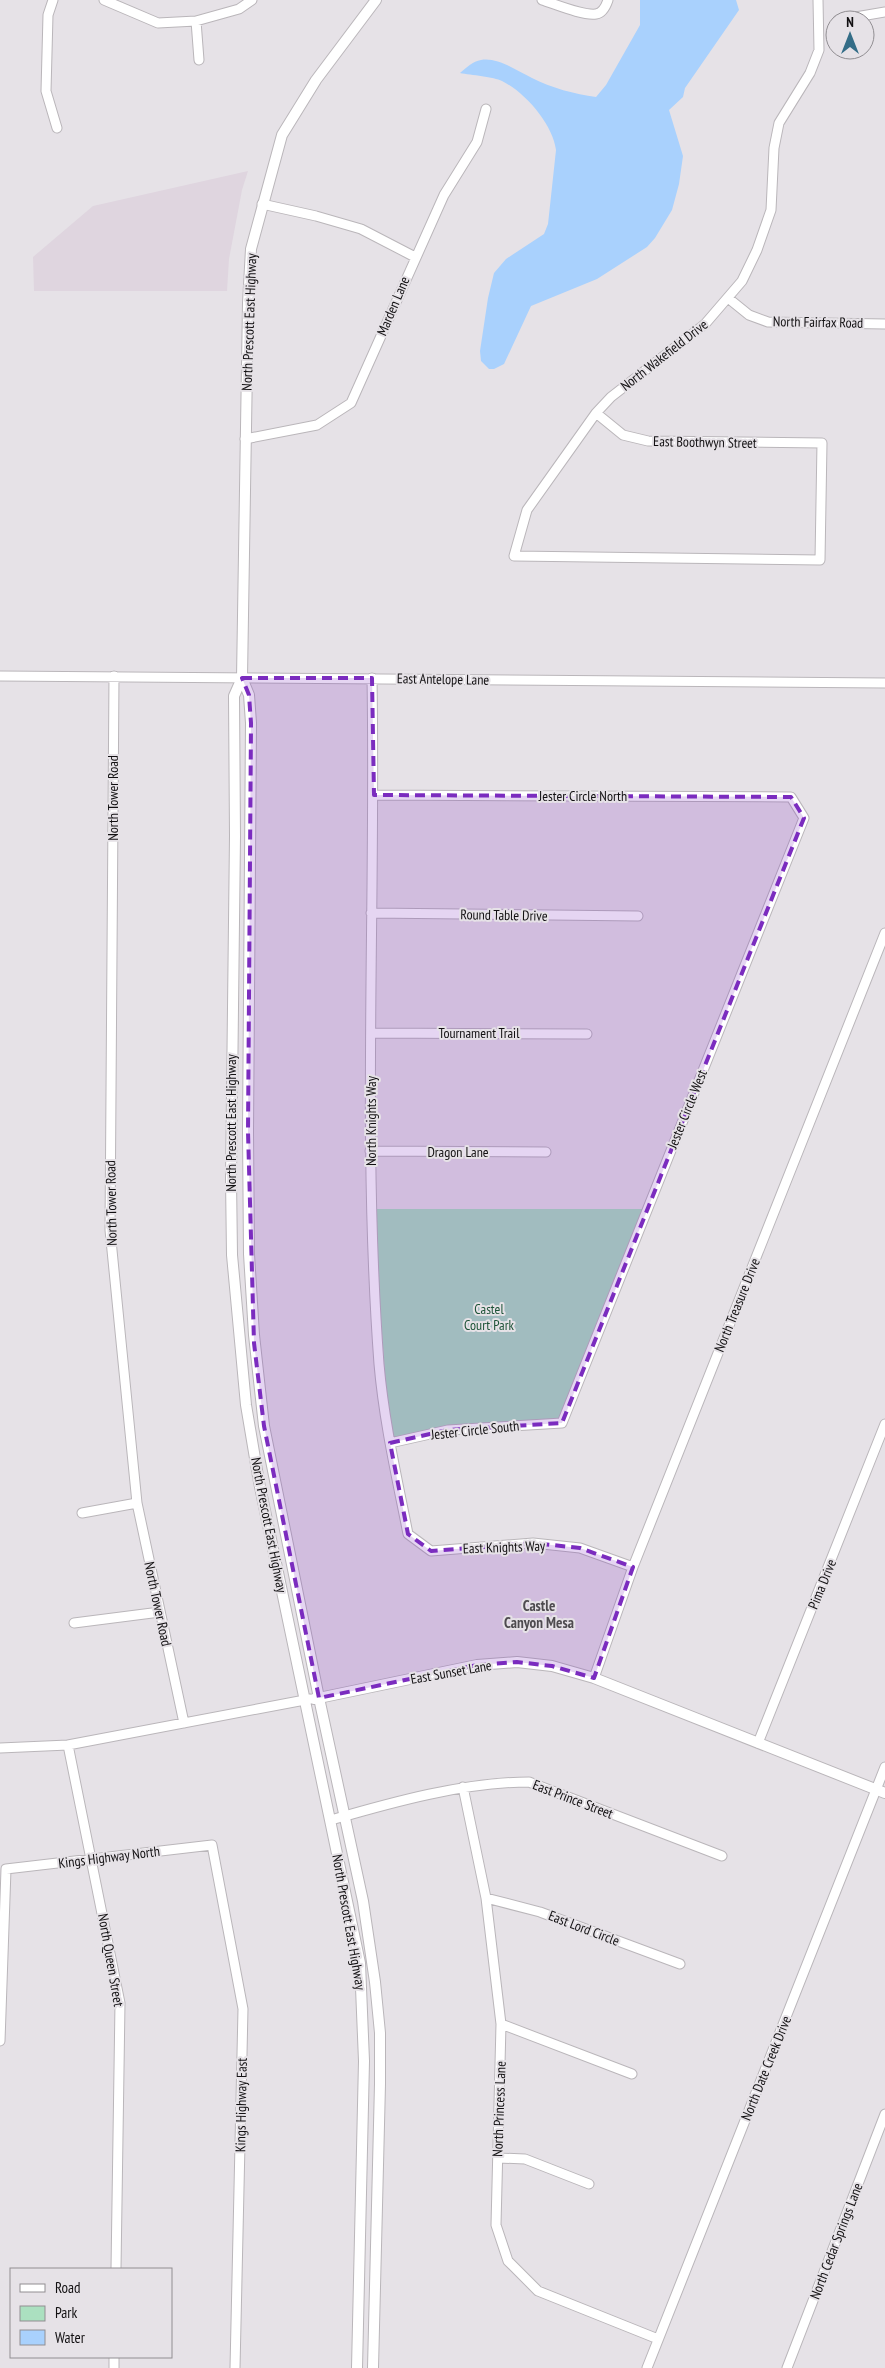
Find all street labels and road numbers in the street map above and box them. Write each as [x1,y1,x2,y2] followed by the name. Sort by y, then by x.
[238,252,260,391] street label: North Prescott East Highway
[373,274,414,338] street label: Marden Lane
[773,312,863,332] street label: North Fairfax Road
[617,315,711,395] street label: North Wakefield Drive
[653,432,757,452] street label: East Boothwyn Street
[397,669,490,689] street label: East Antelope Lane
[104,755,122,841] street label: North Tower Road
[538,787,627,805] street label: Jester Circle North
[460,905,548,925] street label: Round Table Drive
[439,1024,520,1042] street label: Tournament Trail
[222,1054,240,1192] street label: North Prescott East Highway
[663,1067,711,1152] street label: Jester Circle West
[362,1075,380,1166] street label: North Knights Way
[427,1143,489,1161] street label: Dragon Lane
[101,1160,121,1246] street label: North Tower Road
[710,1255,764,1354] street label: North Treasure Drive
[429,1416,520,1444] street label: Jester Circle South
[247,1456,291,1595] street label: North Prescott East Highway
[463,1537,546,1557] street label: East Knights Way
[804,1556,840,1612] street label: Pima Drive
[140,1560,176,1648] street label: North Tower Road
[409,1656,493,1688] street label: East Sunset Lane
[530,1775,616,1823] street label: East Prince Street
[57,1842,161,1872] street label: Kings Highway North
[328,1853,370,1992] street label: North Prescott East Highway
[546,1906,622,1950] street label: East Lord Circle
[94,1912,128,2008] street label: North Queen Street
[737,2013,795,2123] street label: North Date Creek Drive
[231,2057,251,2152] street label: Kings Highway East
[488,2061,510,2157] street label: North Princess Lane
[806,2180,867,2302] street label: North Cedar Springs Lane

